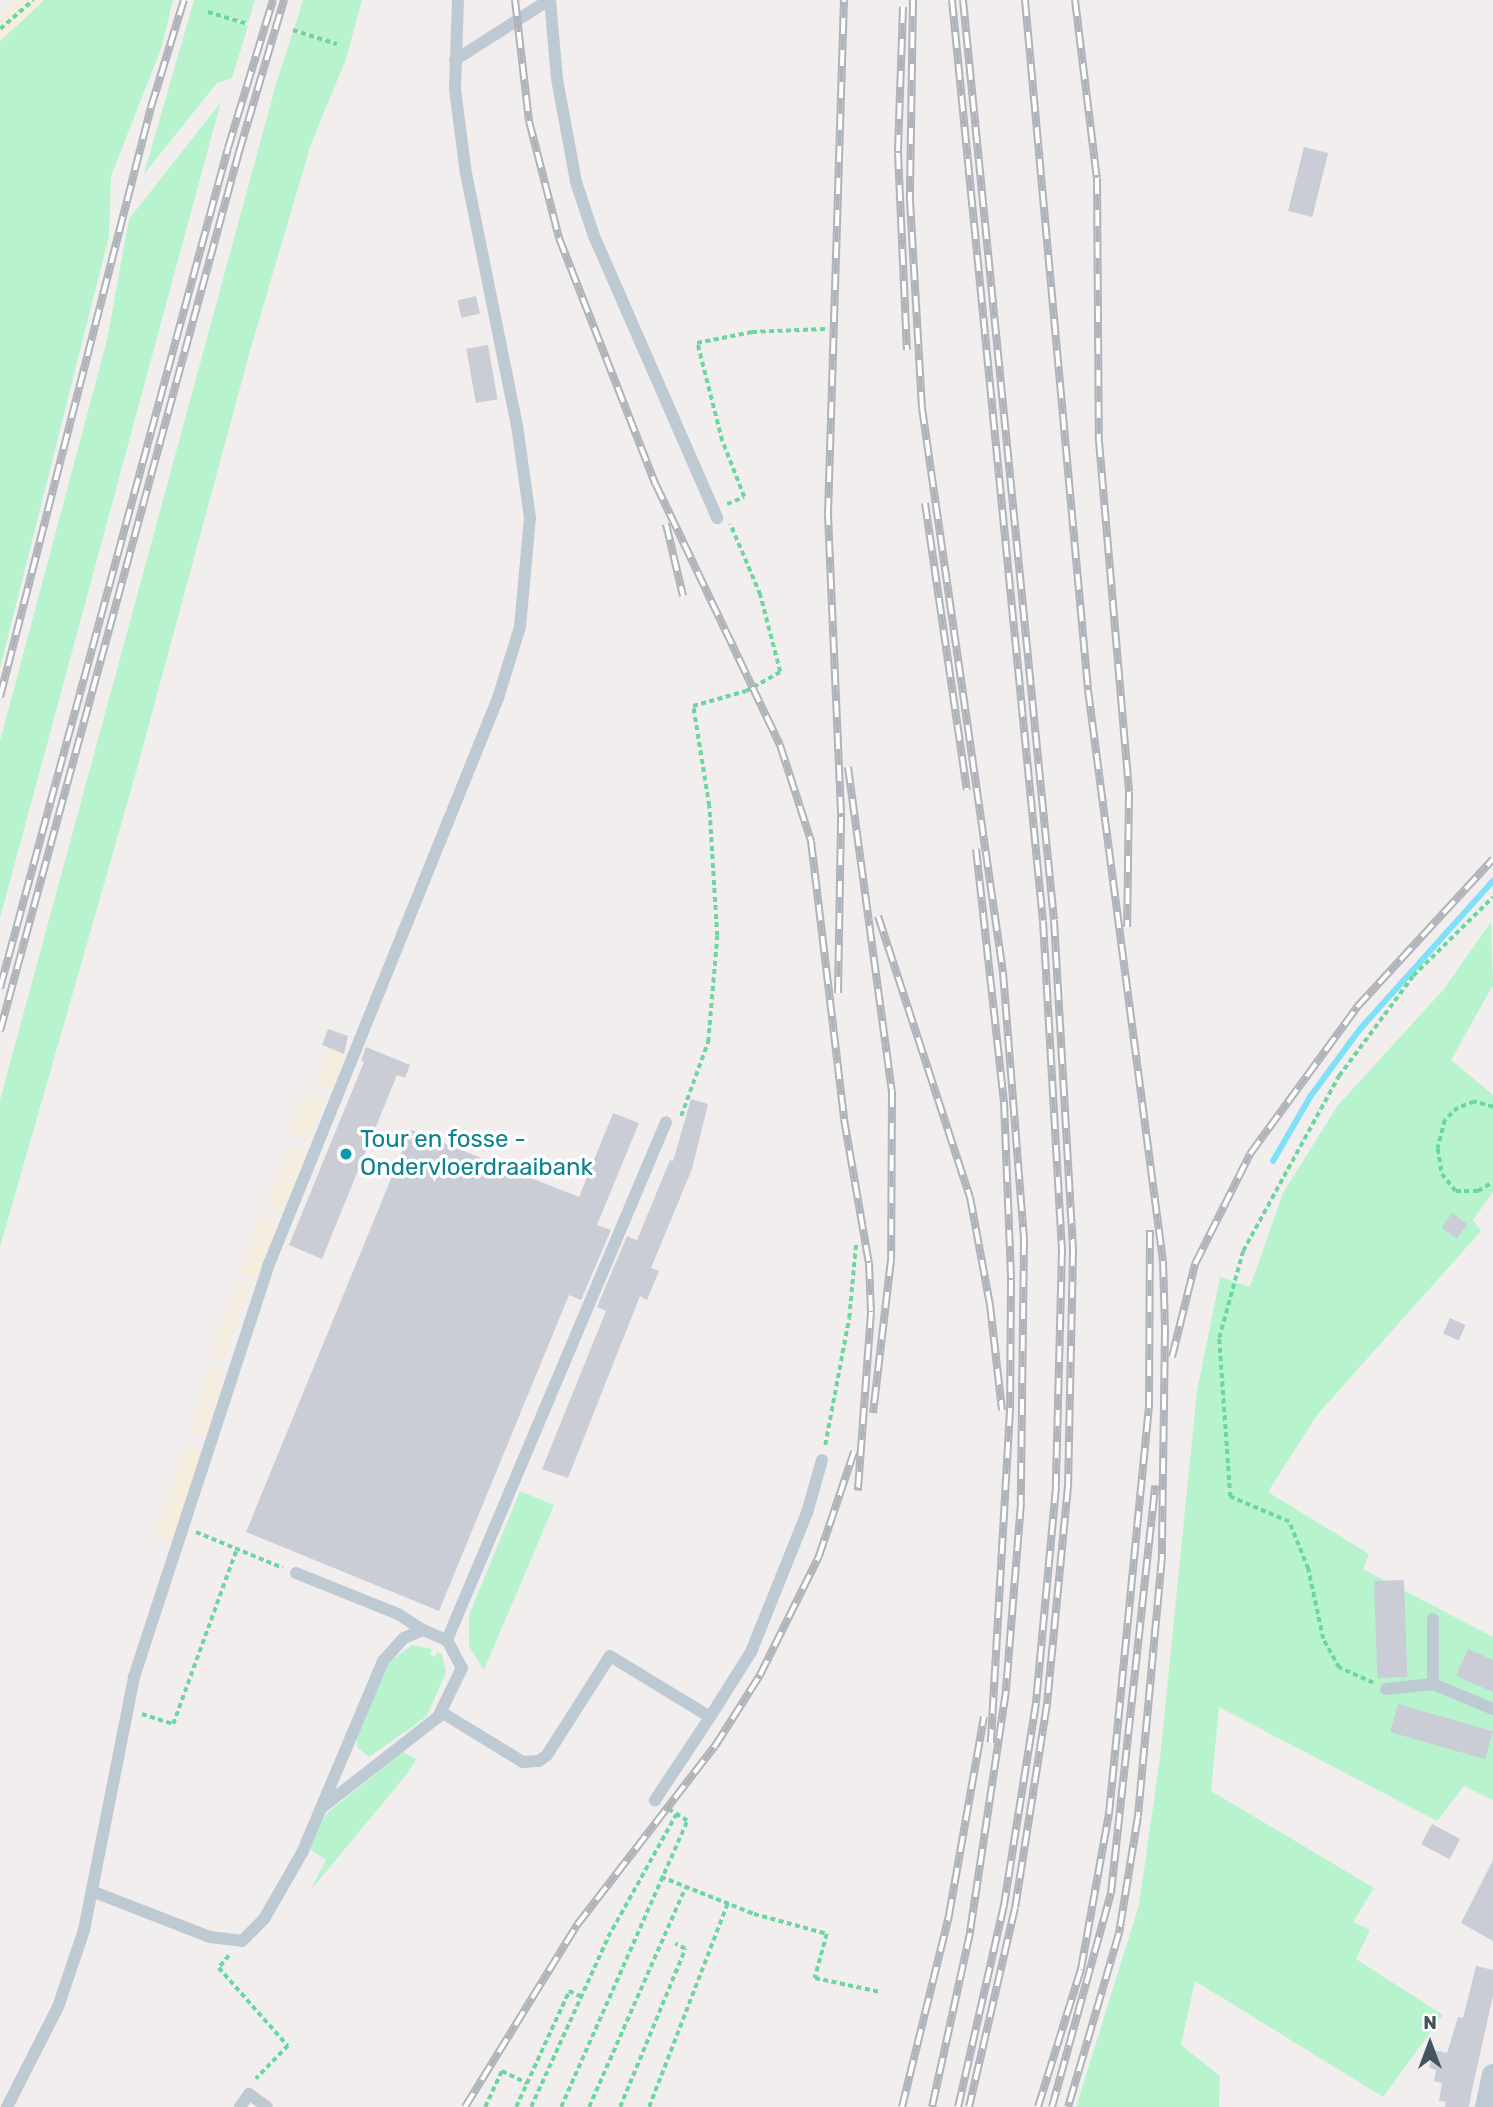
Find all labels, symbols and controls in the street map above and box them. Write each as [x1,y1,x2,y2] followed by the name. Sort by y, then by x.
[360,1126,593,1182] place label: Tour en fosse - Ondervloerdraaibank
[338,1146,354,1162] marker: Tour en fosse - Ondervloerdraaibank
[1395,2009,1465,2079] north arrow
[1423,2011,1437,2034] text: N

